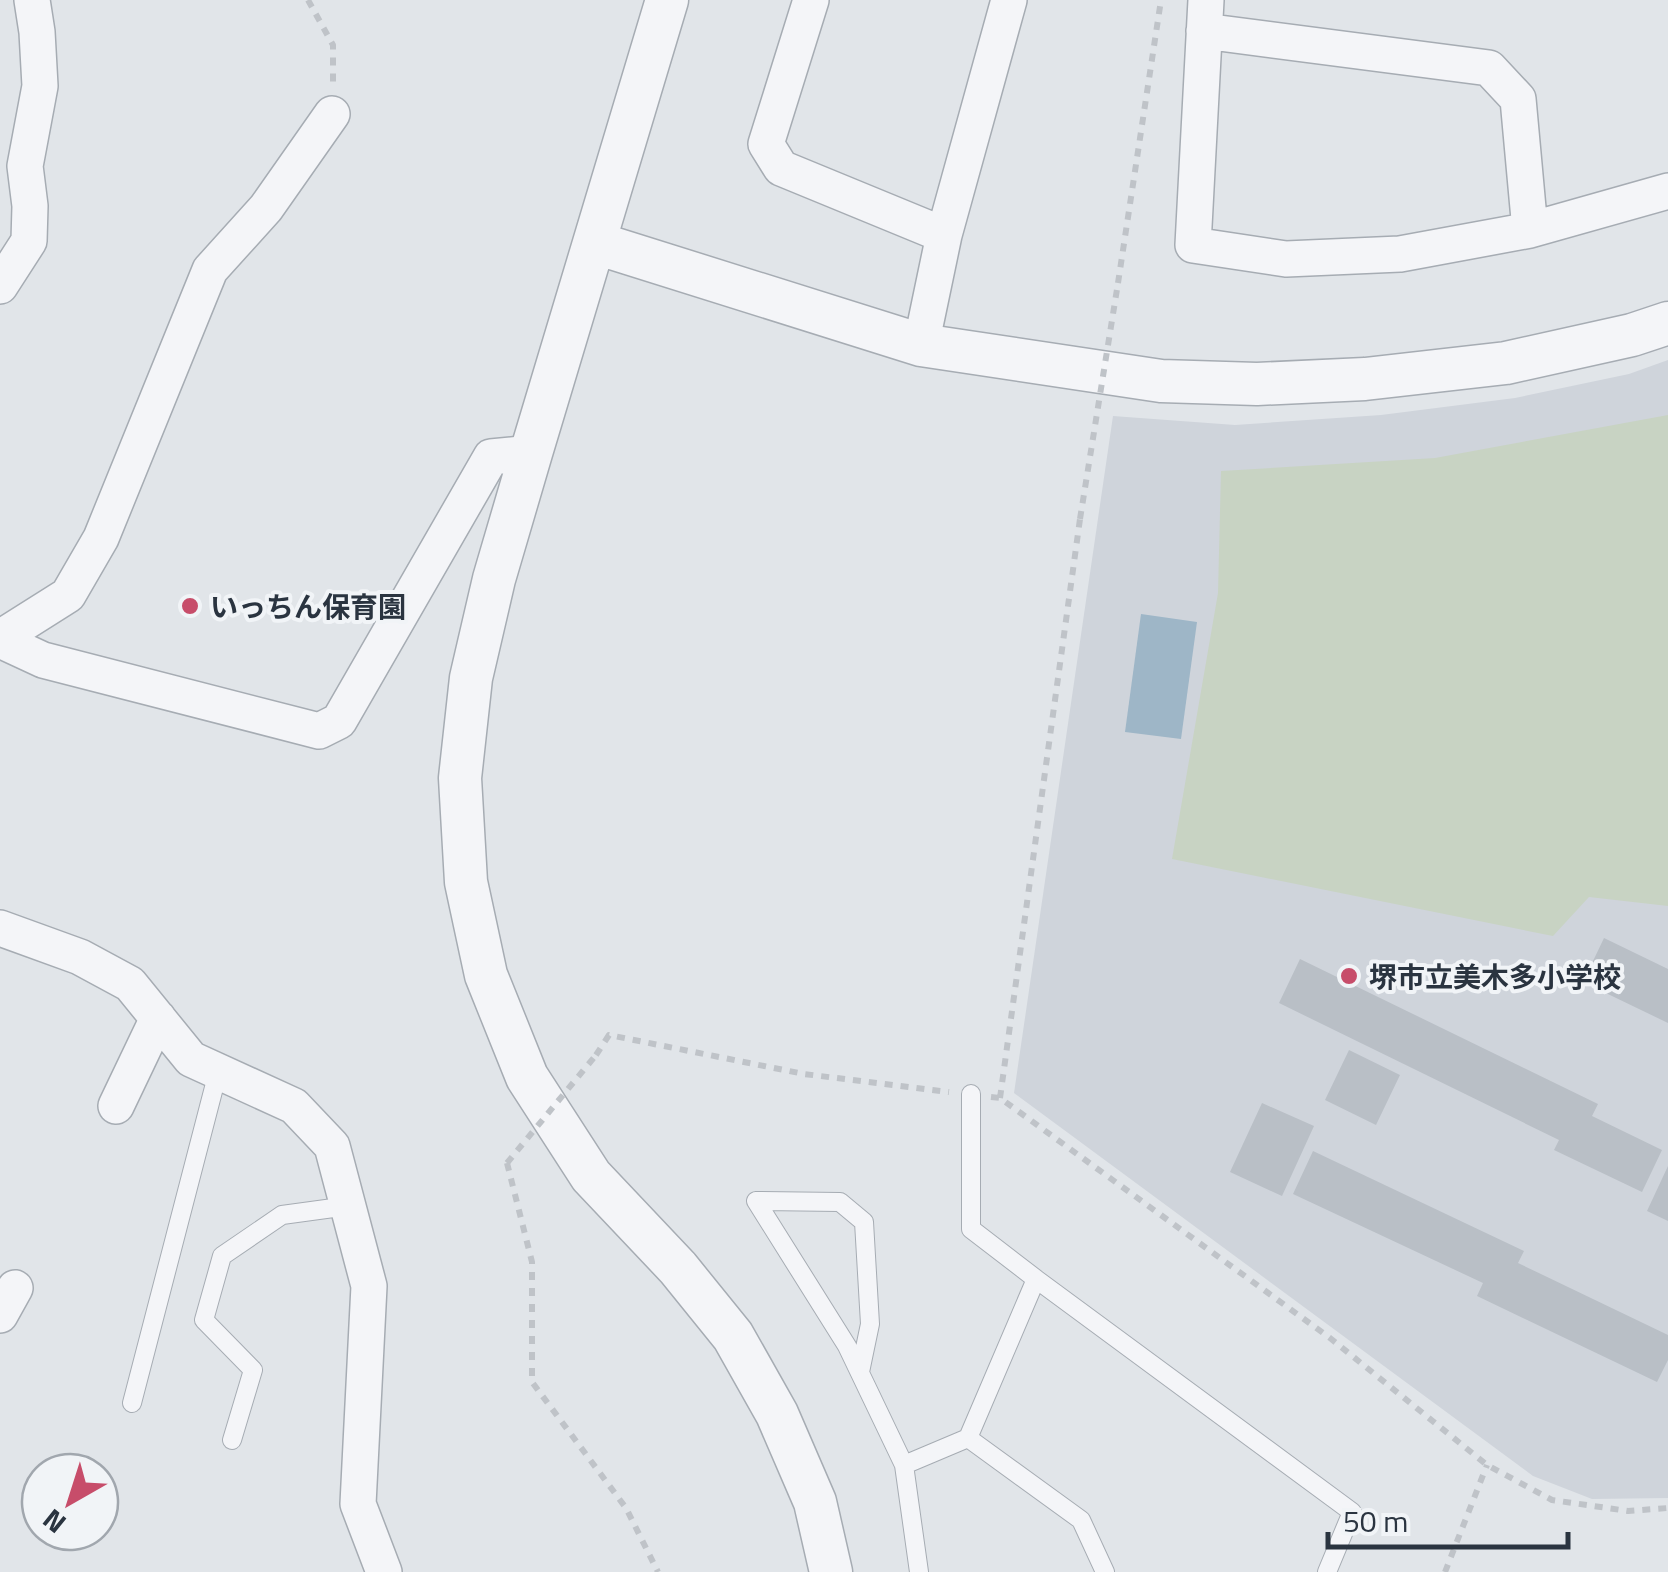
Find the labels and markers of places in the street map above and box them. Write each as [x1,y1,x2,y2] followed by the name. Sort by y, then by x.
[210,585,406,628] place label: いっちん保育園
[179,595,201,617] marker: いっちん保育園
[1369,955,1621,998] place label: 堺市立美木多小学校
[1338,965,1360,987] marker: 堺市立美木多小学校

